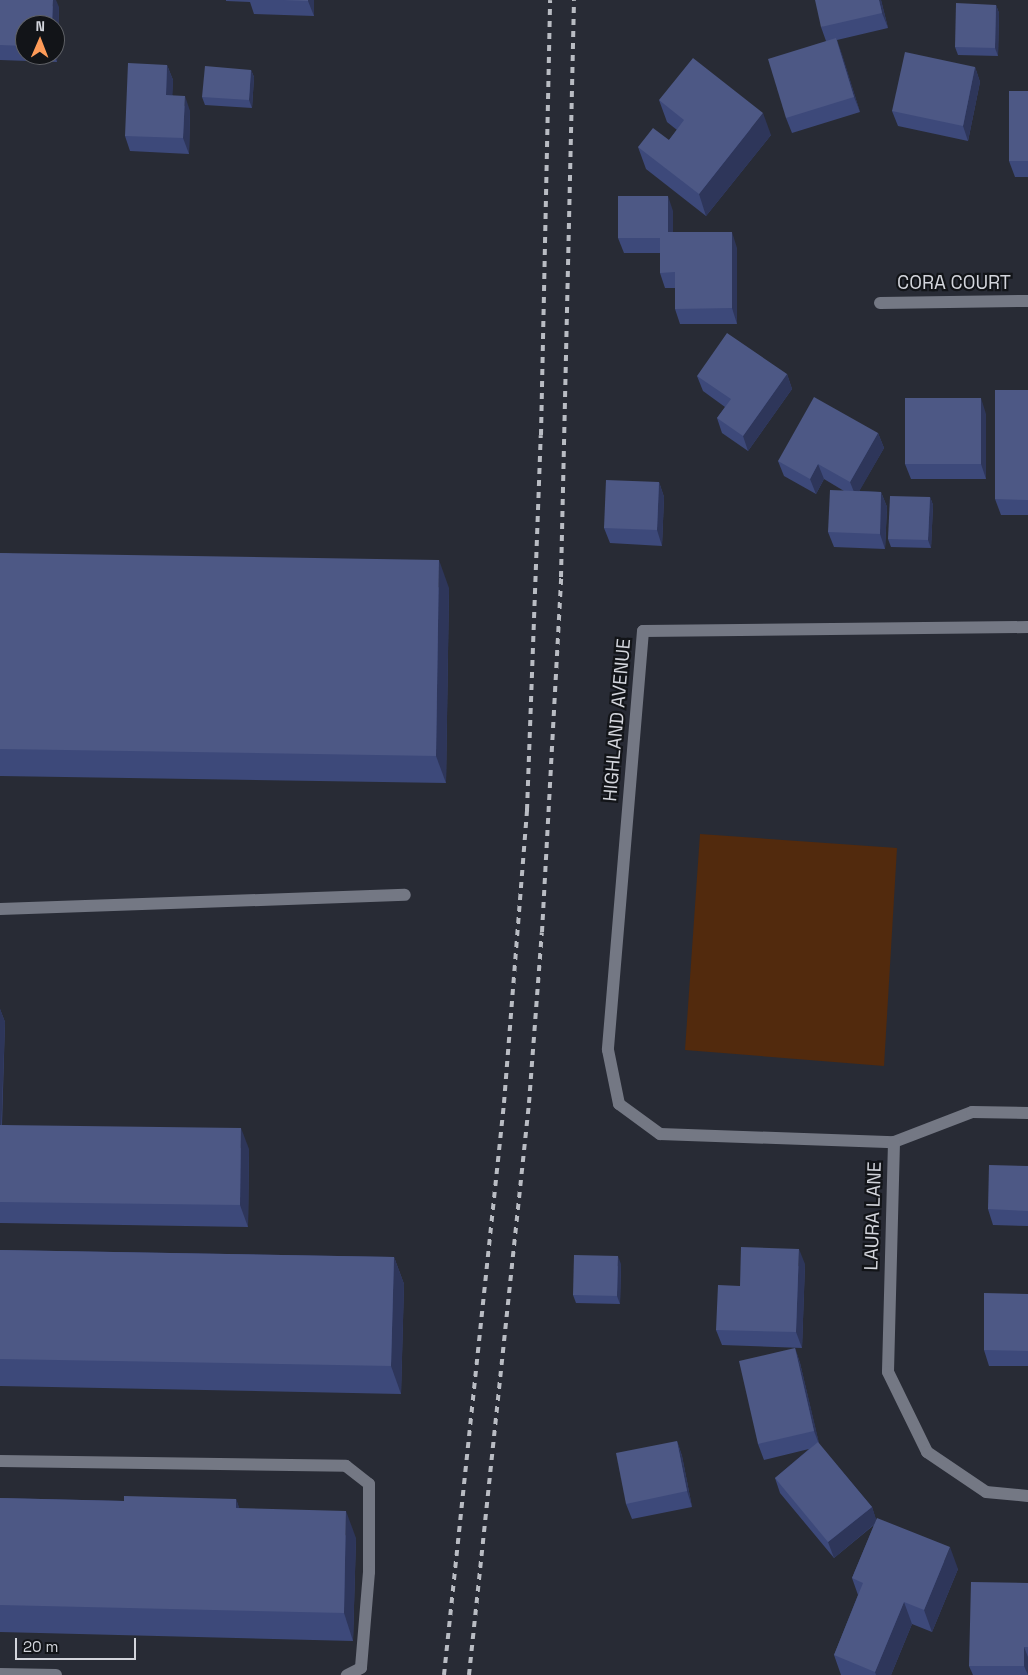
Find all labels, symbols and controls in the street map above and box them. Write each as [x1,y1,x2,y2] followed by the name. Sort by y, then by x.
[15,15,65,65] north arrow
[35,17,45,35] text: N
[897,272,1011,294] street label: CORA COURT
[598,637,636,803] street label: HIGHLAND AVENUE
[860,1161,886,1271] street label: LAURA LANE
[18,1628,139,1660] scale bar
[23,1637,58,1656] text: 20 m

